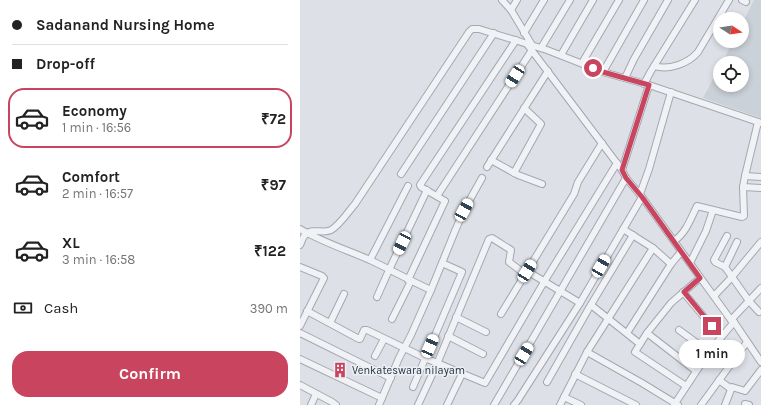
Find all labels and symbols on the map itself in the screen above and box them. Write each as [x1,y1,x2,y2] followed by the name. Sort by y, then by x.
[713,12,749,48] north arrow
[584,59,602,77] route start
[503,63,527,89] car
[453,197,475,223] car
[391,230,413,256] car
[590,253,612,279] car
[516,258,538,284] car
[703,317,721,335] route end
[420,333,440,359] car
[679,340,745,368] callout: 1 min
[513,341,535,367] car
[331,361,349,379] building icon: Venkateswara nilayam
[352,364,465,377] place label: Venkateswara nilayam

